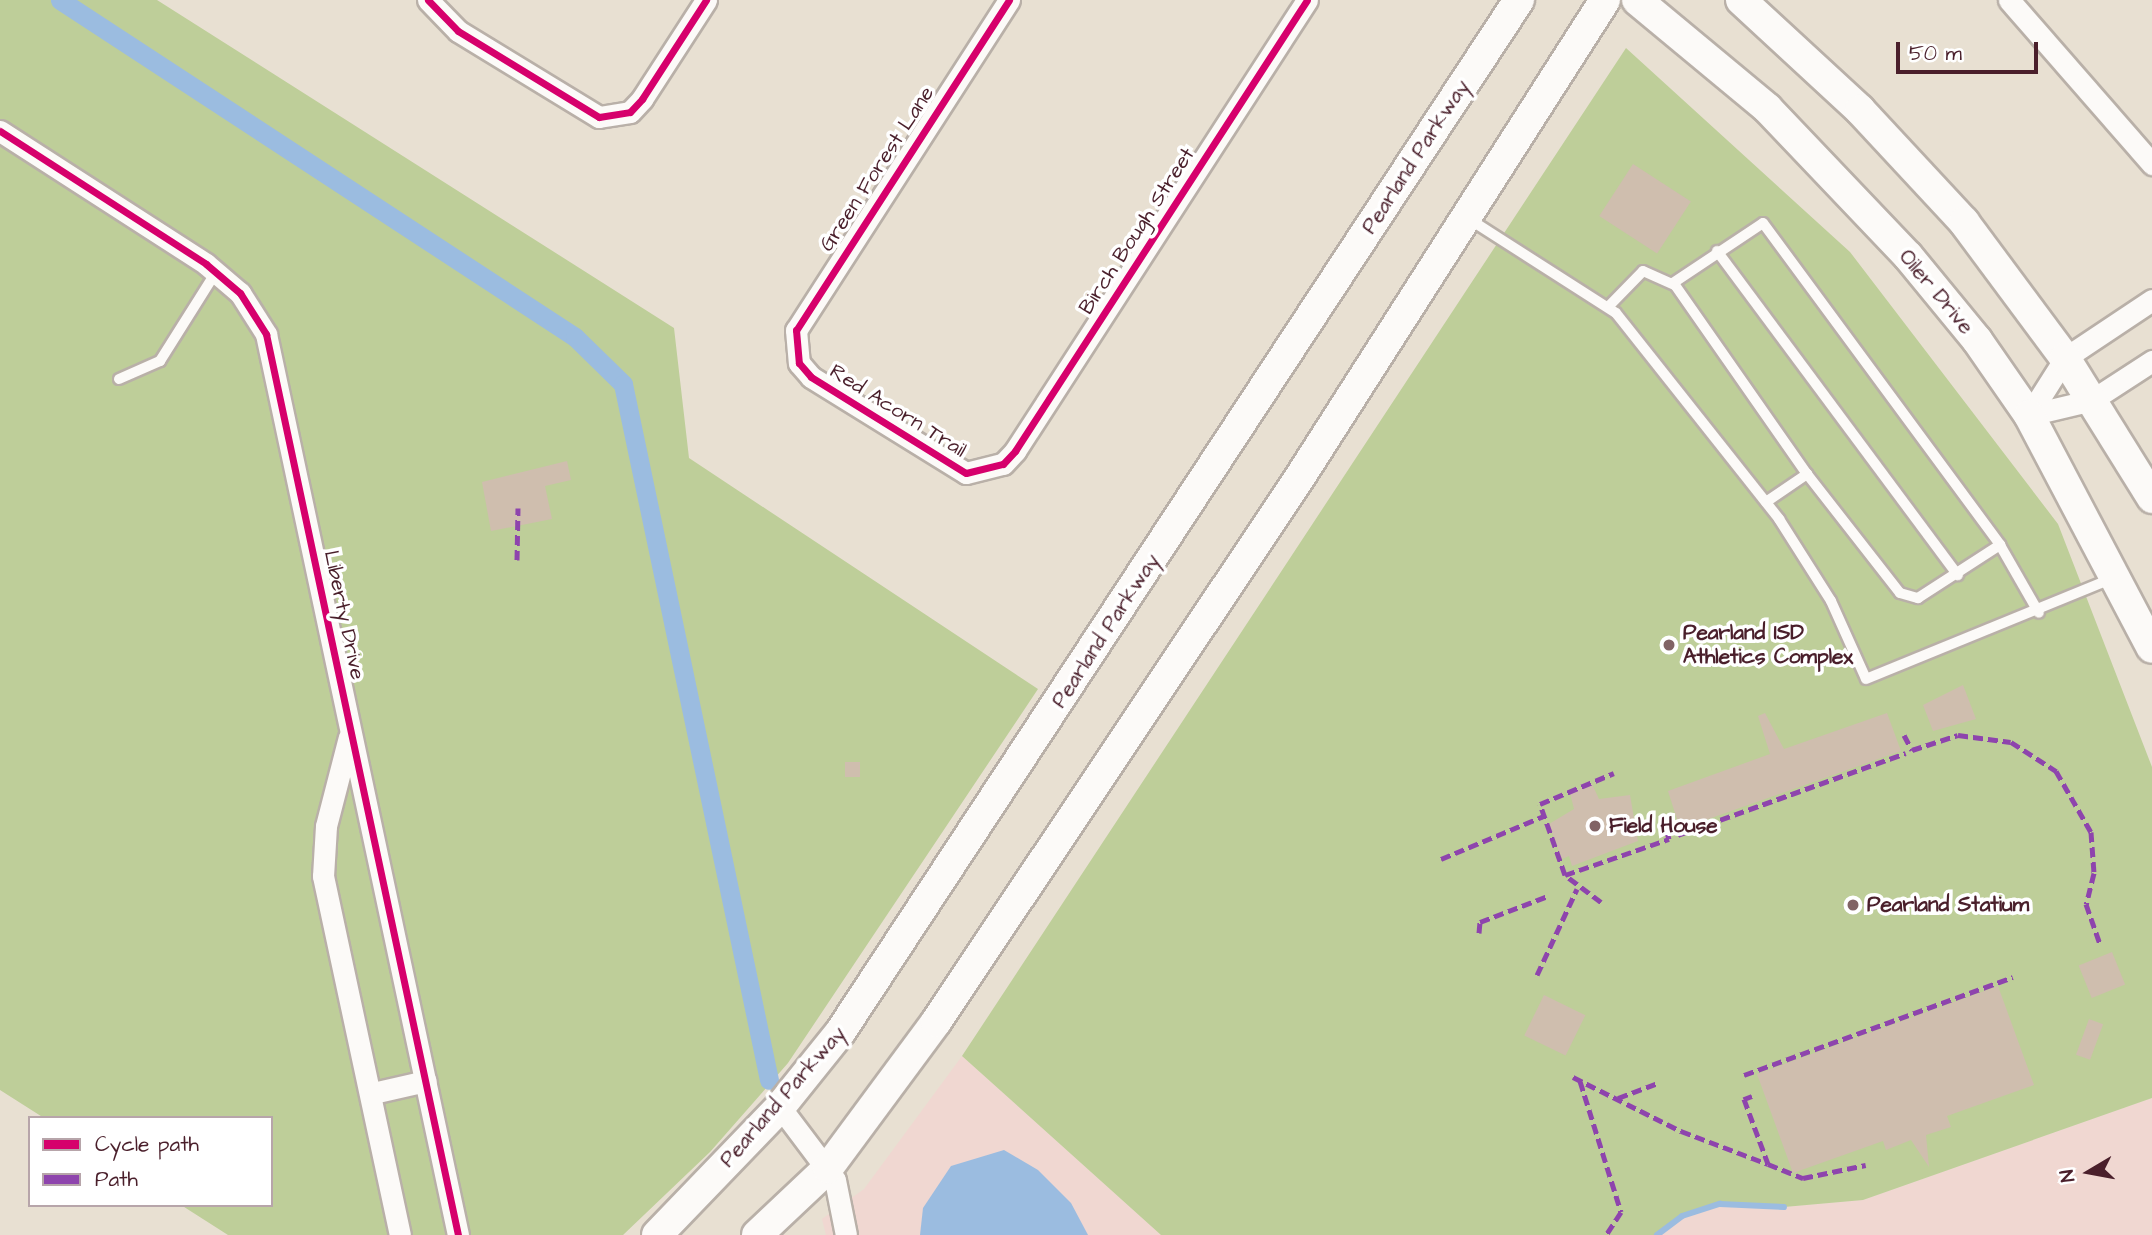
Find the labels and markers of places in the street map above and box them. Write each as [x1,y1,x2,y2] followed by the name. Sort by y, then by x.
[1683,620,1853,670] place label: Pearland ISD Athletics Complex
[1661,637,1677,653] marker: Pearland ISD Athletics Complex
[1609,813,1718,839] place label: Field House
[1587,818,1603,834] marker: Field House
[1867,892,2029,918] place label: Pearland Statium
[1845,897,1861,913] marker: Pearland Statium

